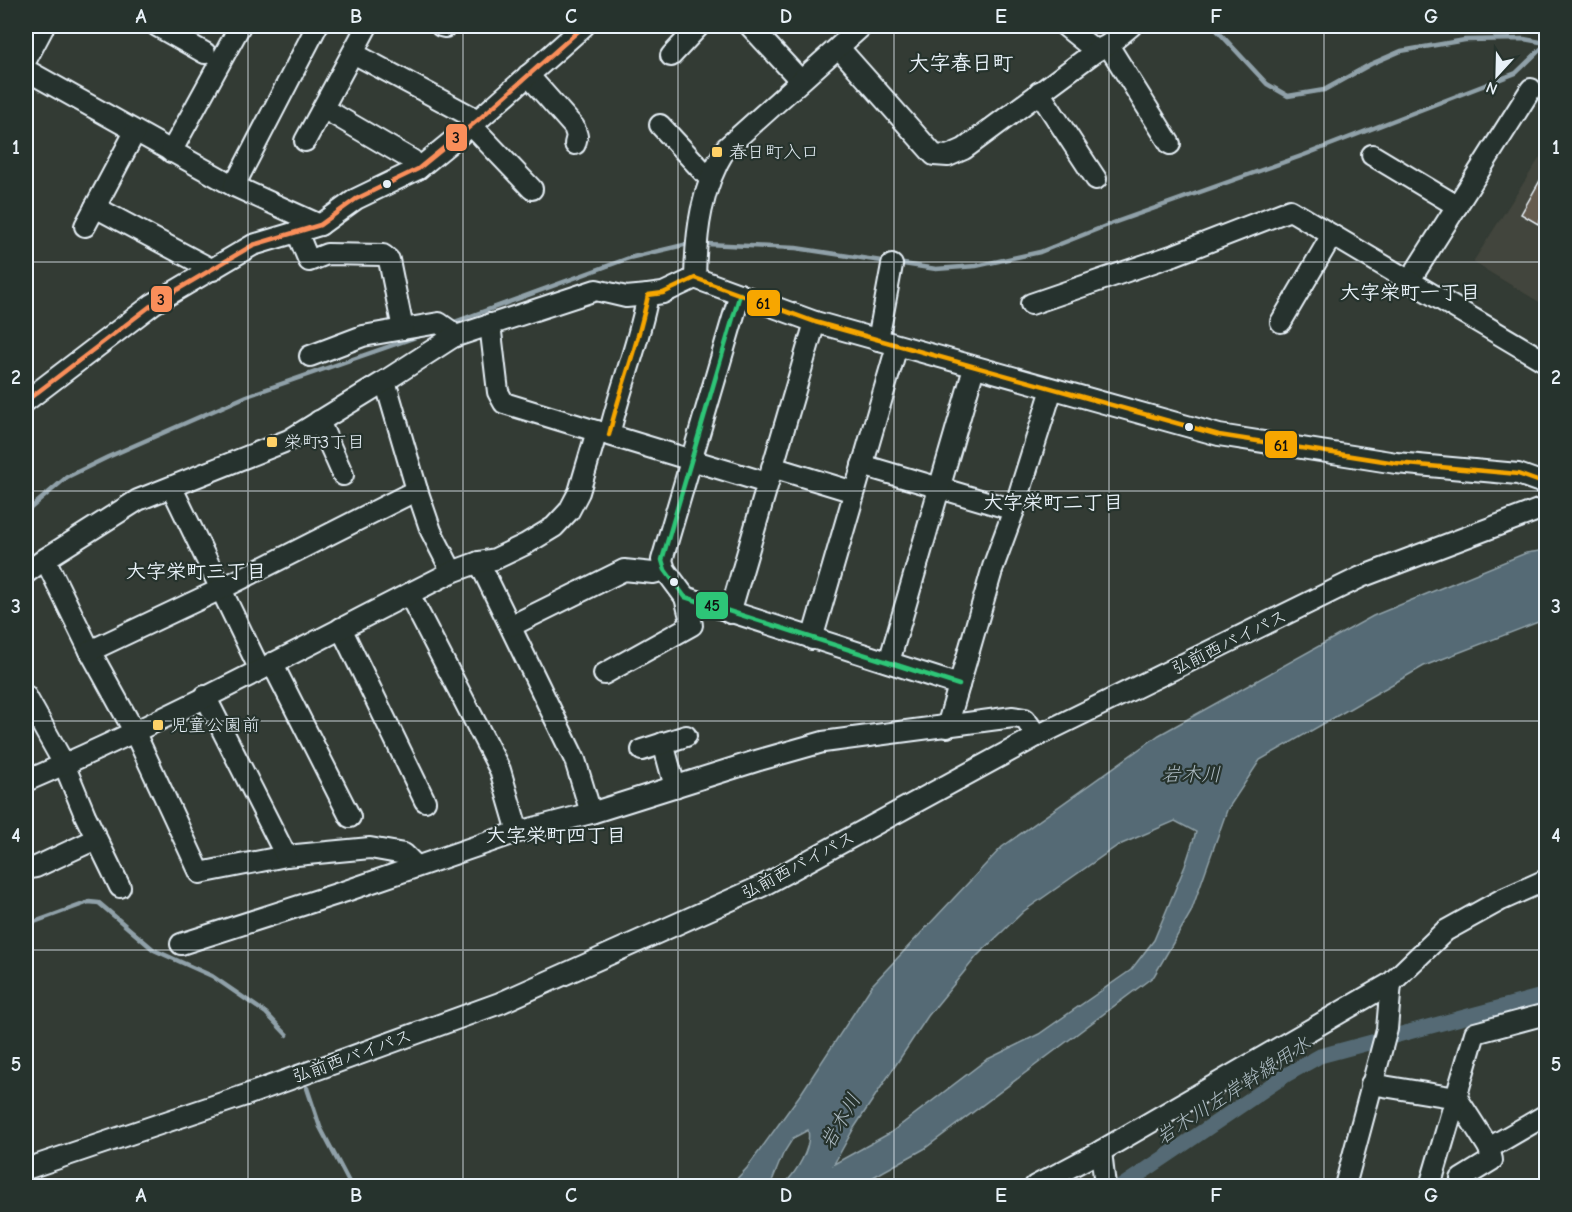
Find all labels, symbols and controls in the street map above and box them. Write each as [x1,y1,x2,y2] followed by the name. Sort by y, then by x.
[135,5,147,28] text: A
[350,5,362,28] text: B
[565,5,577,28] text: C
[780,5,792,28] text: D
[995,5,1007,28] text: E
[1210,5,1222,28] text: F
[1424,5,1438,28] text: G
[1467,45,1527,105] north arrow
[909,51,1014,75] district label: 大字春日町
[1484,78,1500,98] text: N
[445,123,468,152] line badge: 3
[452,129,460,147] text: 3
[12,136,20,159] text: 1
[1552,136,1560,159] text: 1
[729,142,819,163] place label: 春日町入口
[710,145,724,159] marker: 春日町入口
[381,178,393,190] unlabelled marker
[1340,281,1480,304] district label: 大字栄町一丁目
[150,285,173,313] line badge: 3
[746,289,781,317] line badge: 61
[157,291,165,309] text: 3
[756,295,770,313] text: 61
[11,366,21,389] text: 2
[1551,366,1561,389] text: 2
[1183,421,1195,433] unlabelled marker
[1264,430,1298,459] line badge: 61
[284,432,365,453] place label: 栄町3丁目
[265,435,279,449] marker: 栄町3丁目
[1274,437,1288,455] text: 61
[983,491,1123,514] district label: 大字栄町二丁目
[126,560,266,583] district label: 大字栄町三丁目
[668,576,680,588] unlabelled marker
[695,591,729,620] line badge: 45
[11,595,21,618] text: 3
[1551,595,1561,618] text: 3
[704,597,720,615] text: 45
[1168,605,1290,679] street label: 弘前西バイパス
[170,715,260,736] place label: 児童公園前
[151,718,165,732] marker: 児童公園前
[1161,763,1221,786] water label: 岩木川
[11,824,21,847] text: 4
[486,824,626,847] district label: 大字栄町四丁目
[1551,824,1561,847] text: 4
[738,827,859,904] street label: 弘前西バイパス
[290,1025,415,1088] street label: 弘前西バイパス
[1152,1032,1315,1149] water label: 岩木川左岸幹線用水
[11,1053,21,1076] text: 5
[1551,1053,1561,1076] text: 5
[815,1090,865,1153] water label: 岩木川
[135,1184,147,1207] text: A
[350,1184,362,1207] text: B
[565,1184,577,1207] text: C
[780,1184,792,1207] text: D
[995,1184,1007,1207] text: E
[1210,1184,1222,1207] text: F
[1424,1184,1438,1207] text: G

